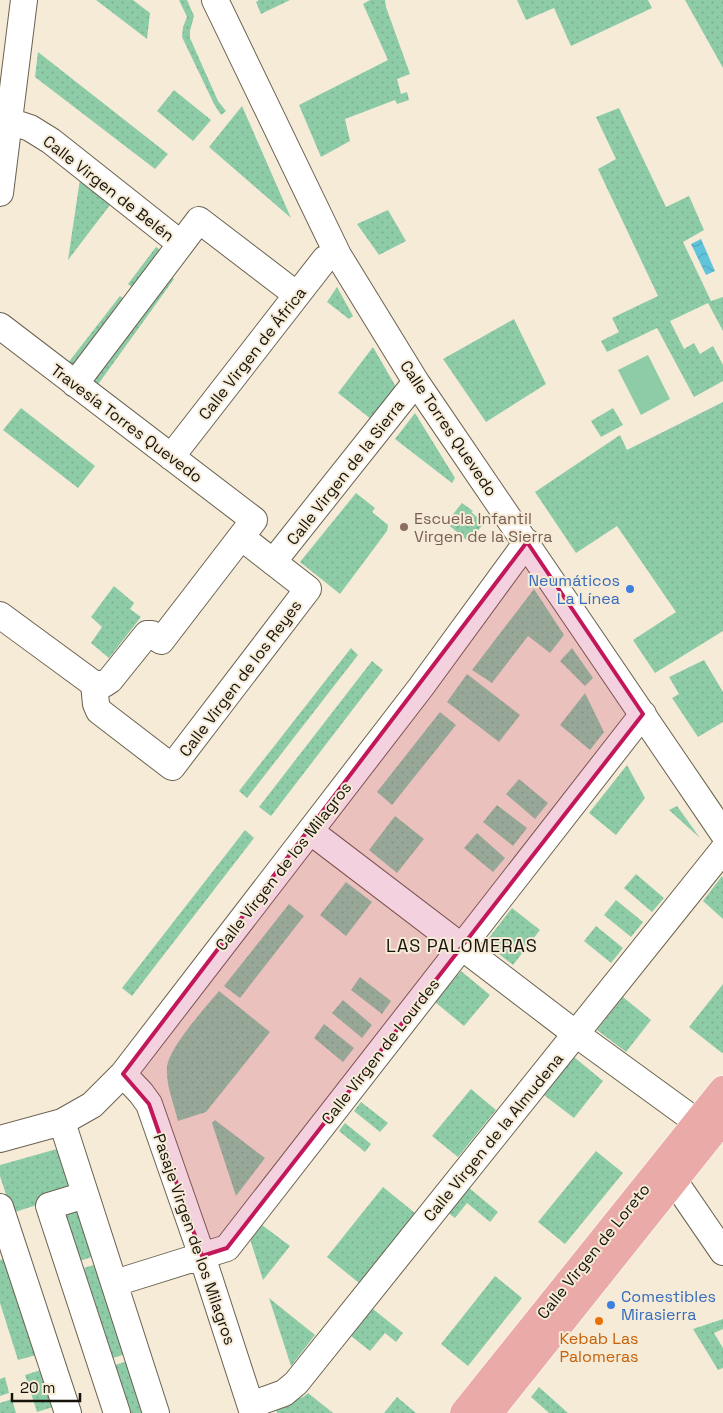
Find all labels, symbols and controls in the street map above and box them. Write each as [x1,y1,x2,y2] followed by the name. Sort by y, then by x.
[39,131,179,246] street label: Calle Virgen de Belén
[194,283,311,424] street label: Calle Virgen de África
[395,356,502,500] street label: Calle Torres Quevedo
[47,359,207,487] street label: Travesía Torres Quevedo
[282,395,409,549] street label: Calle Virgen de la Sierra
[414,508,553,547] place label: Escuela Infantil Virgen de la Sierra
[398,521,410,533] marker: Escuela Infantil Virgen de la Sierra
[528,570,620,609] place label: Neumáticos La Línea
[624,583,636,595] marker: Neumáticos La Línea
[174,596,306,761] street label: Calle Virgen de los Reyes
[211,777,356,955] street label: Calle Virgen de los Milagros
[386,934,538,957] district label: LAS PALOMERAS
[317,974,444,1129] street label: Calle Virgen de Lourdes
[419,1049,568,1226] street label: Calle Virgen de la Almudena
[148,1131,241,1348] street label: Pasaje Virgen de los Milagros
[532,1179,654,1323] street label: Calle Virgen de Loreto
[621,1286,716,1325] place label: Comestibles Mirasierra
[605,1299,617,1311] marker: Comestibles Mirasierra
[593,1315,605,1327] marker: Kebab Las Palomeras
[559,1328,639,1367] place label: Kebab Las Palomeras
[12,1370,80,1402] scale bar
[20,1378,55,1397] text: 20 m

